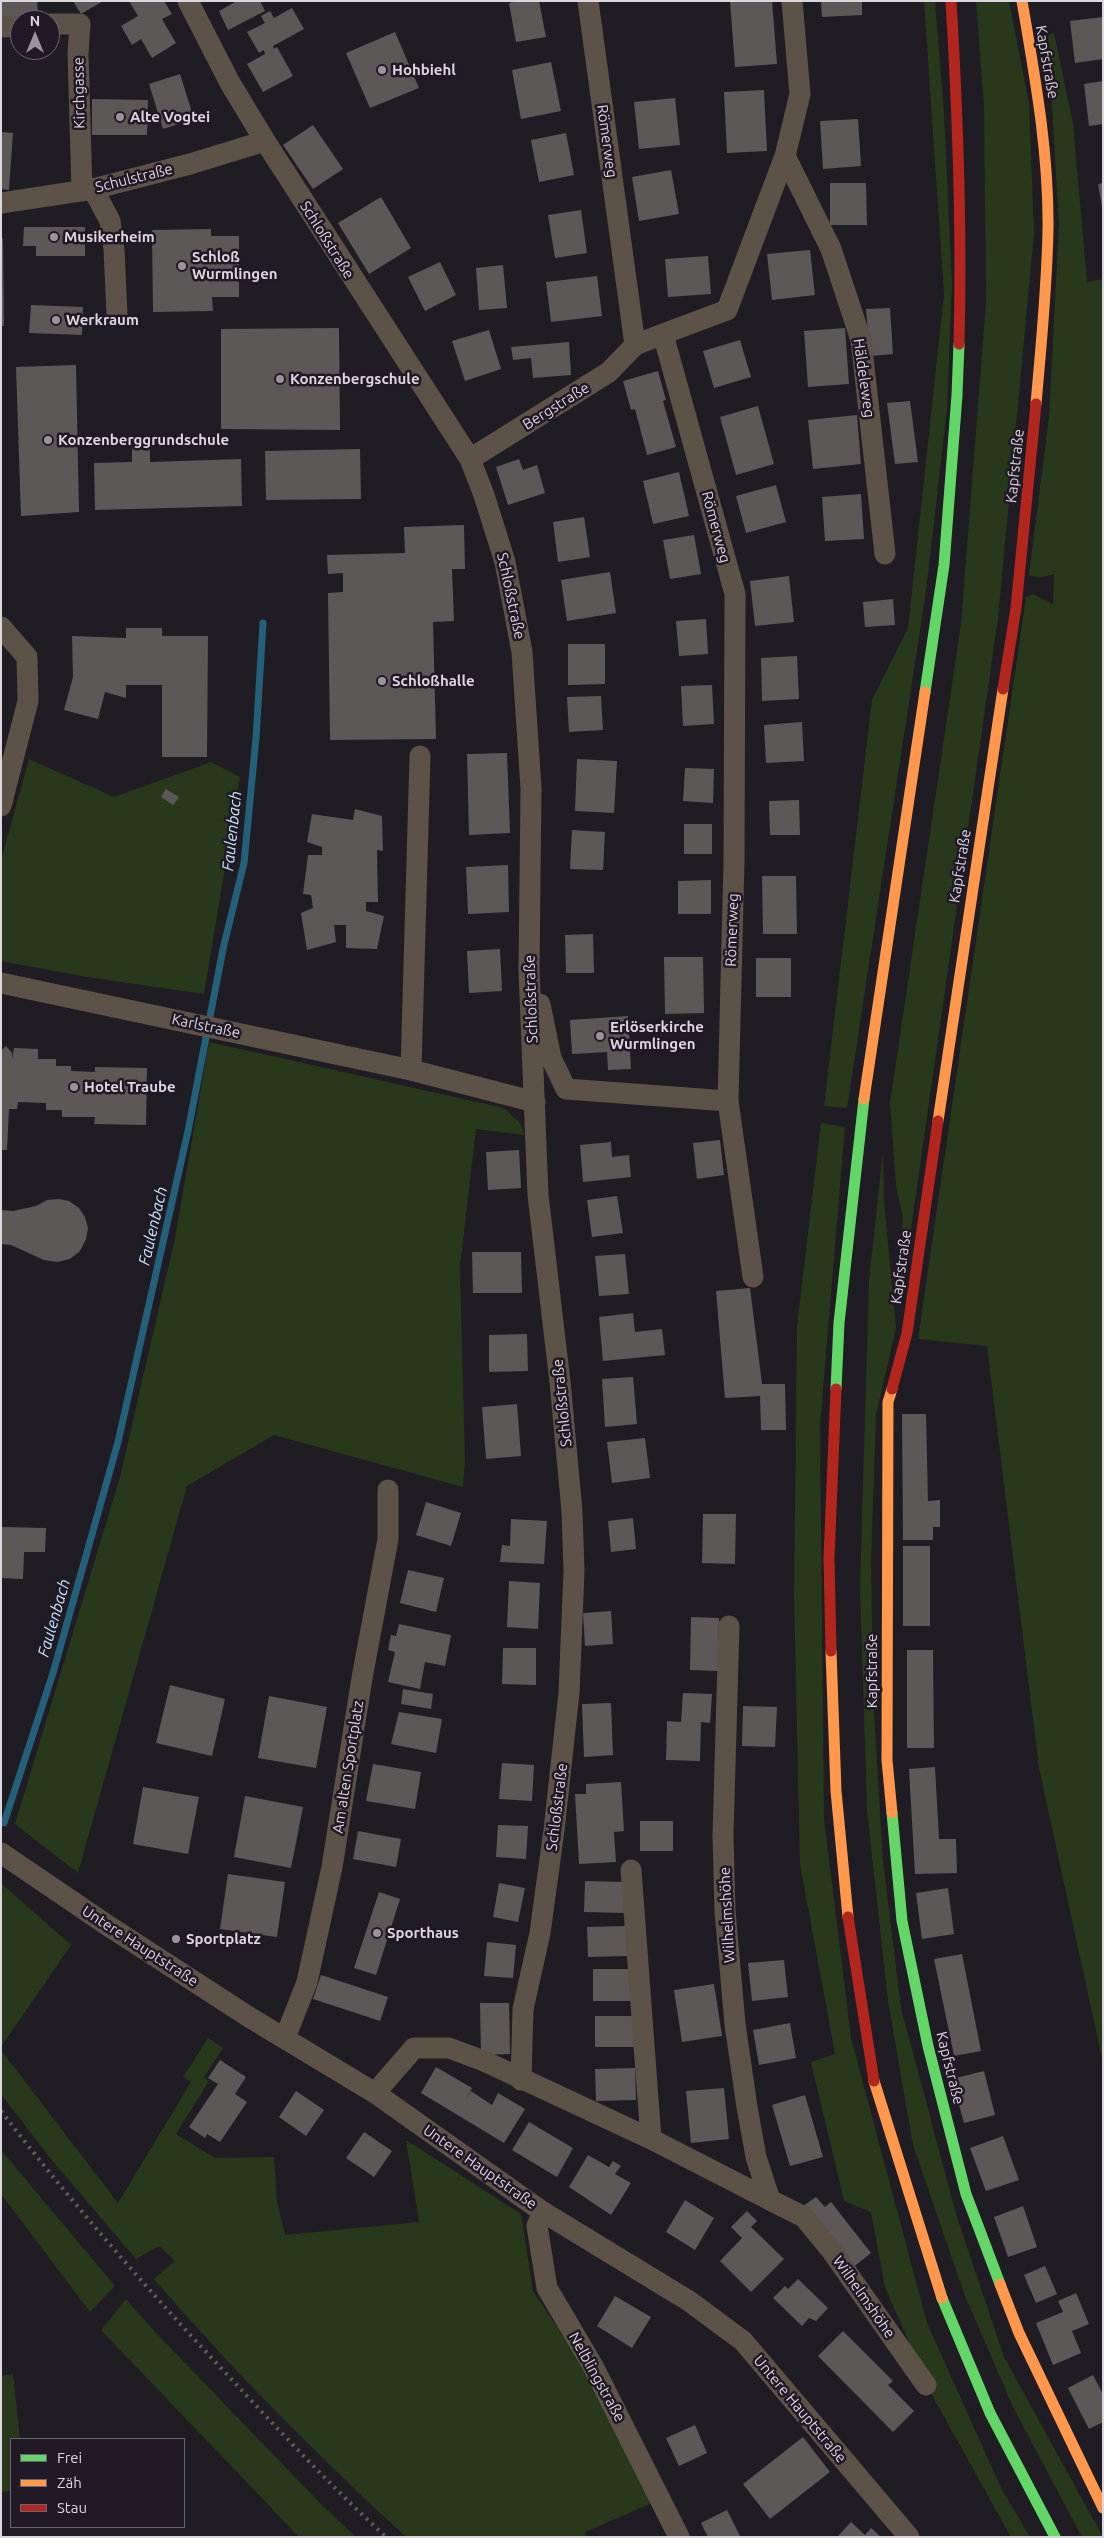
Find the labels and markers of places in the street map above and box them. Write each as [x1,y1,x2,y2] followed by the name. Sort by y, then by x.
[392,61,456,79] place label: Hohbiehl
[376,64,388,76] marker: Hohbiehl
[130,108,210,126] place label: Alte Vogtei
[114,111,126,123] marker: Alte Vogtei
[64,228,155,246] place label: Musikerheim
[48,231,60,243] marker: Musikerheim
[192,248,278,283] place label: Schloß Wurmlingen
[176,260,188,272] marker: Schloß Wurmlingen
[66,311,139,329] place label: Werkraum
[50,314,62,326] marker: Werkraum
[290,370,420,388] place label: Konzenbergschule
[274,373,286,385] marker: Konzenbergschule
[58,431,229,449] place label: Konzenberggrundschule
[42,434,54,446] marker: Konzenberggrundschule
[392,672,475,690] place label: Schloßhalle
[376,675,388,687] marker: Schloßhalle
[610,1018,704,1053] place label: Erlöserkirche Wurmlingen
[594,1030,606,1042] marker: Erlöserkirche Wurmlingen
[84,1078,176,1096] place label: Hotel Traube
[68,1081,80,1093] marker: Hotel Traube
[387,1924,459,1942] place label: Sporthaus
[371,1927,383,1939] marker: Sporthaus
[186,1930,261,1948] place label: Sportplatz
[170,1933,182,1945] marker: Sportplatz

